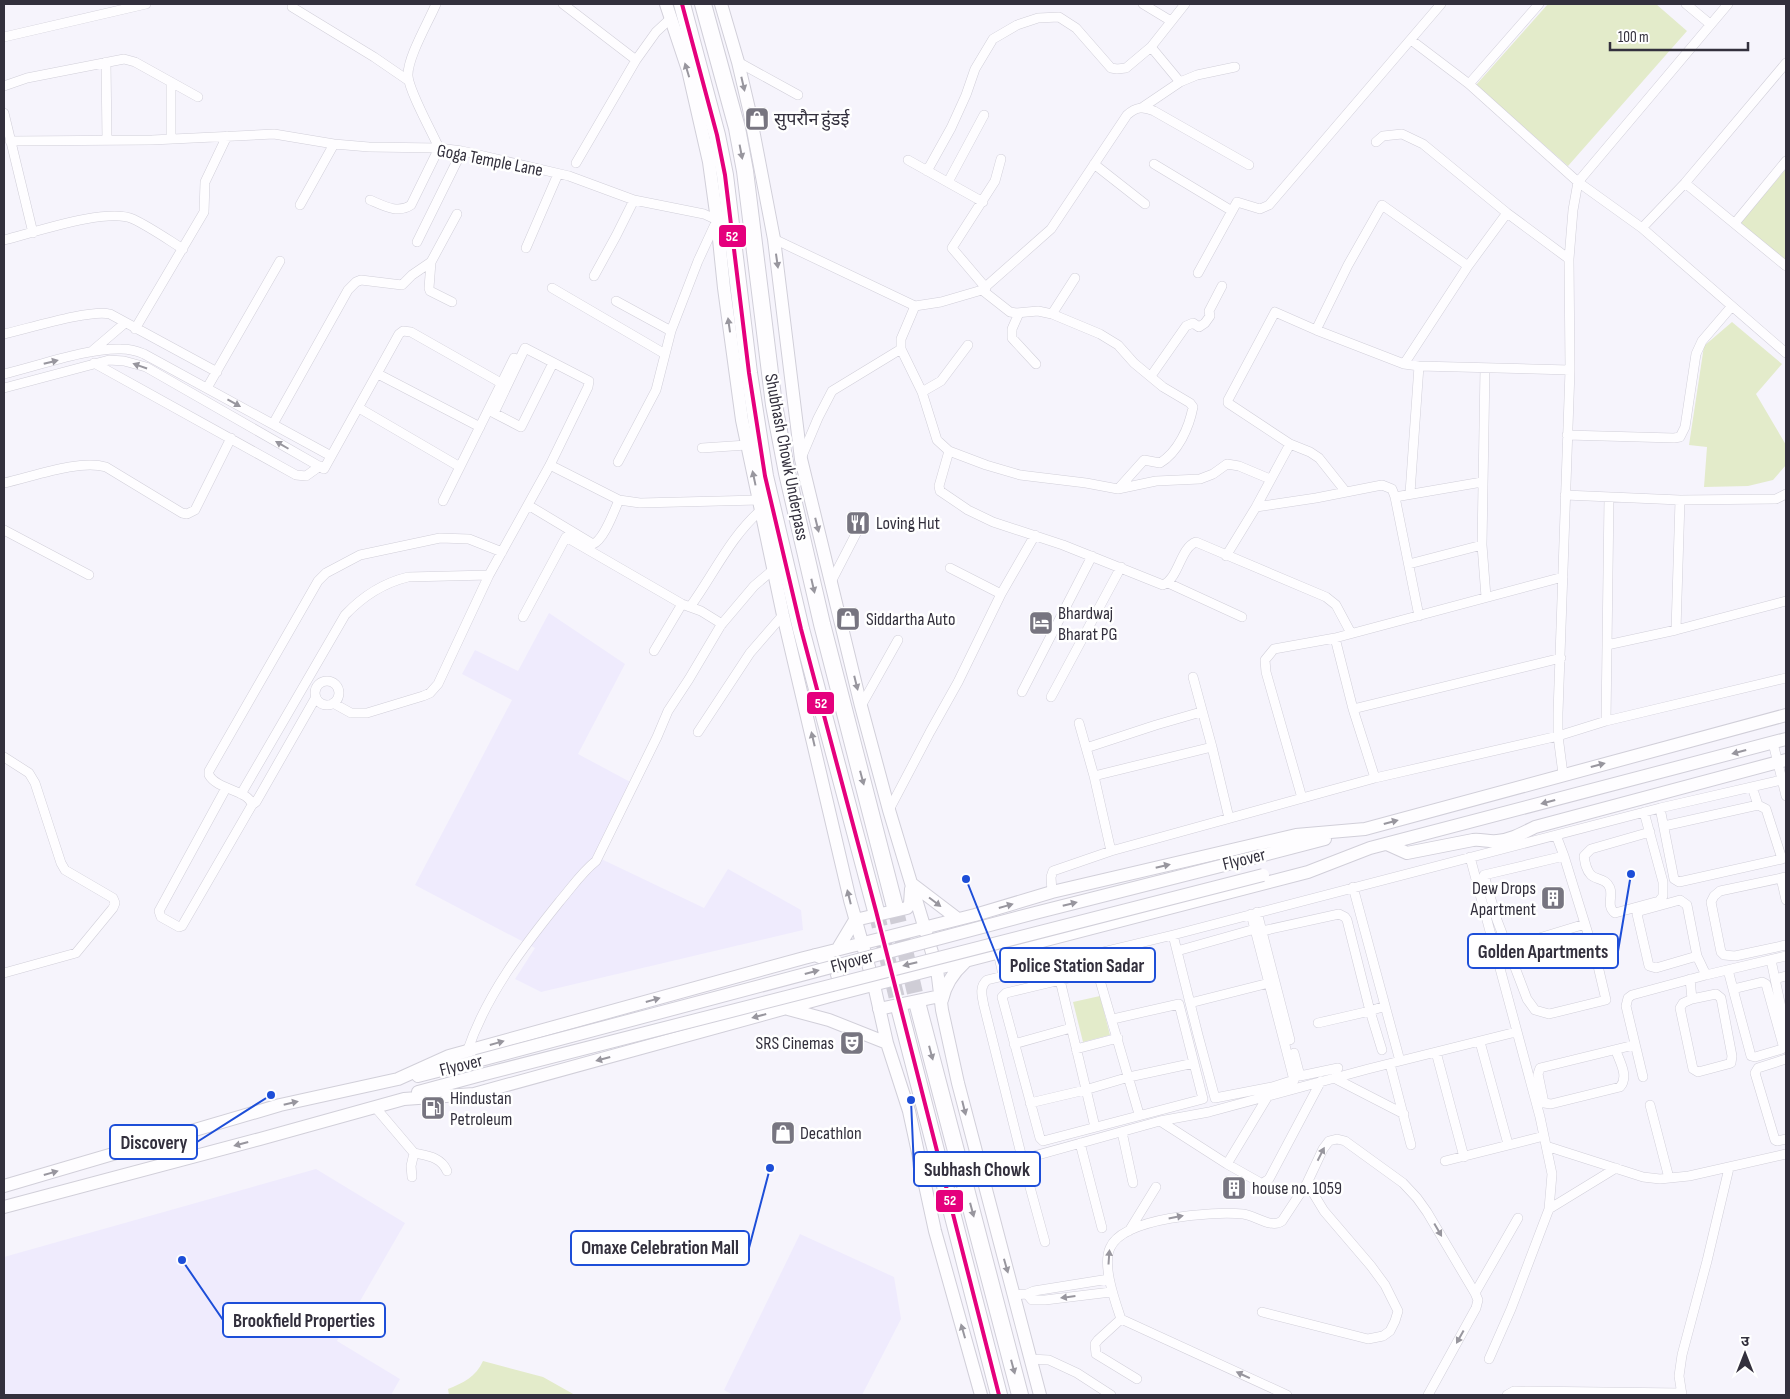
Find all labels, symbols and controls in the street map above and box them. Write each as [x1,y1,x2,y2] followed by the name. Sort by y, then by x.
[1610,20,1748,52] scale bar
[1618,28,1649,47] text: 100 m
[683,62,691,77] one-way arrow
[739,77,747,92] one-way arrow
[744,106,770,132] shop icon: सुपरौन हुंडई
[774,108,850,131] place label: सुपरौन हुंडई
[435,140,545,181] street label: Goga Temple Lane
[738,145,746,161] one-way arrow
[718,224,747,248] line badge: 52
[726,228,738,245] text: 52
[773,254,781,270] one-way arrow
[725,316,733,332] one-way arrow
[43,358,59,366] one-way arrow
[132,362,147,370] one-way arrow
[760,372,813,542] street label: Shubhash Chowk Underpass
[226,399,241,407] one-way arrow
[275,440,288,449] one-way arrow
[750,470,758,486] one-way arrow
[845,510,871,536] restaurant icon: Loving Hut
[876,513,941,534] place label: Loving Hut
[813,518,821,533] one-way arrow
[809,579,817,594] one-way arrow
[1058,603,1117,645] place label: Bhardwaj Bharat PG
[835,606,861,632] shop icon: Siddartha Auto
[866,609,955,630] place label: Siddartha Auto
[1028,610,1054,636] hotel icon: Bhardwaj Bharat PG
[852,676,860,691] one-way arrow
[806,691,835,715] line badge: 52
[815,695,827,712] text: 52
[809,731,817,747] one-way arrow
[1732,748,1747,756] one-way arrow
[1591,761,1606,769] one-way arrow
[858,770,866,785] one-way arrow
[1541,798,1556,806] one-way arrow
[1383,817,1398,825] one-way arrow
[1220,844,1268,875] street label: Flyover
[1156,862,1171,870] one-way arrow
[1470,878,1536,920] place label: Dew Drops Apartment
[1540,885,1566,911] building icon: Dew Drops Apartment
[845,890,853,905] one-way arrow
[928,896,941,907] one-way arrow
[1063,899,1078,907] one-way arrow
[998,901,1013,909] one-way arrow
[1468,934,1618,968] callout: Golden Apartments
[1478,941,1608,964] text: Golden Apartments
[828,946,876,977] street label: Flyover
[1000,948,1155,982] callout: Police Station Sadar
[1010,955,1144,978] text: Police Station Sadar
[903,961,918,969] one-way arrow
[804,968,819,976] one-way arrow
[646,995,661,1003] one-way arrow
[752,1012,767,1020] one-way arrow
[839,1030,865,1056] theatre icon: SRS Cinemas
[755,1033,834,1054] place label: SRS Cinemas
[489,1039,504,1047] one-way arrow
[927,1046,935,1061] one-way arrow
[437,1050,485,1081] street label: Flyover
[595,1055,610,1063] one-way arrow
[450,1088,512,1130] place label: Hindustan Petroleum
[420,1095,446,1121] fuel station icon: Hindustan Petroleum
[283,1099,298,1107] one-way arrow
[961,1101,969,1116] one-way arrow
[770,1120,796,1146] shop icon: Decathlon
[800,1123,862,1144] place label: Decathlon
[110,1125,197,1159] callout: Discovery
[121,1132,188,1155] text: Discovery
[234,1140,249,1148] one-way arrow
[1317,1147,1325,1161] one-way arrow
[914,1152,1040,1186] callout: Subhash Chowk
[924,1159,1030,1182] text: Subhash Chowk
[43,1168,58,1176] one-way arrow
[1221,1175,1247,1201] building icon: house no. 1059
[1252,1178,1342,1199] place label: house no. 1059
[935,1189,964,1213] line badge: 52
[944,1192,956,1209] text: 52
[969,1203,977,1218] one-way arrow
[1168,1213,1184,1221] one-way arrow
[1433,1224,1442,1237] one-way arrow
[571,1231,749,1265] callout: Omaxe Celebration Mall
[581,1237,739,1260] text: Omaxe Celebration Mall
[1106,1248,1114,1264] one-way arrow
[1002,1258,1010,1273] one-way arrow
[1060,1293,1076,1301] one-way arrow
[223,1303,385,1337] callout: Brookfield Properties
[233,1310,375,1333] text: Brookfield Properties
[959,1324,967,1339] one-way arrow
[1720,1329,1770,1379] north arrow
[1456,1330,1465,1343] one-way arrow
[1741,1333,1750,1350] text: उ
[1009,1360,1017,1375] one-way arrow
[1236,1371,1250,1379] one-way arrow

